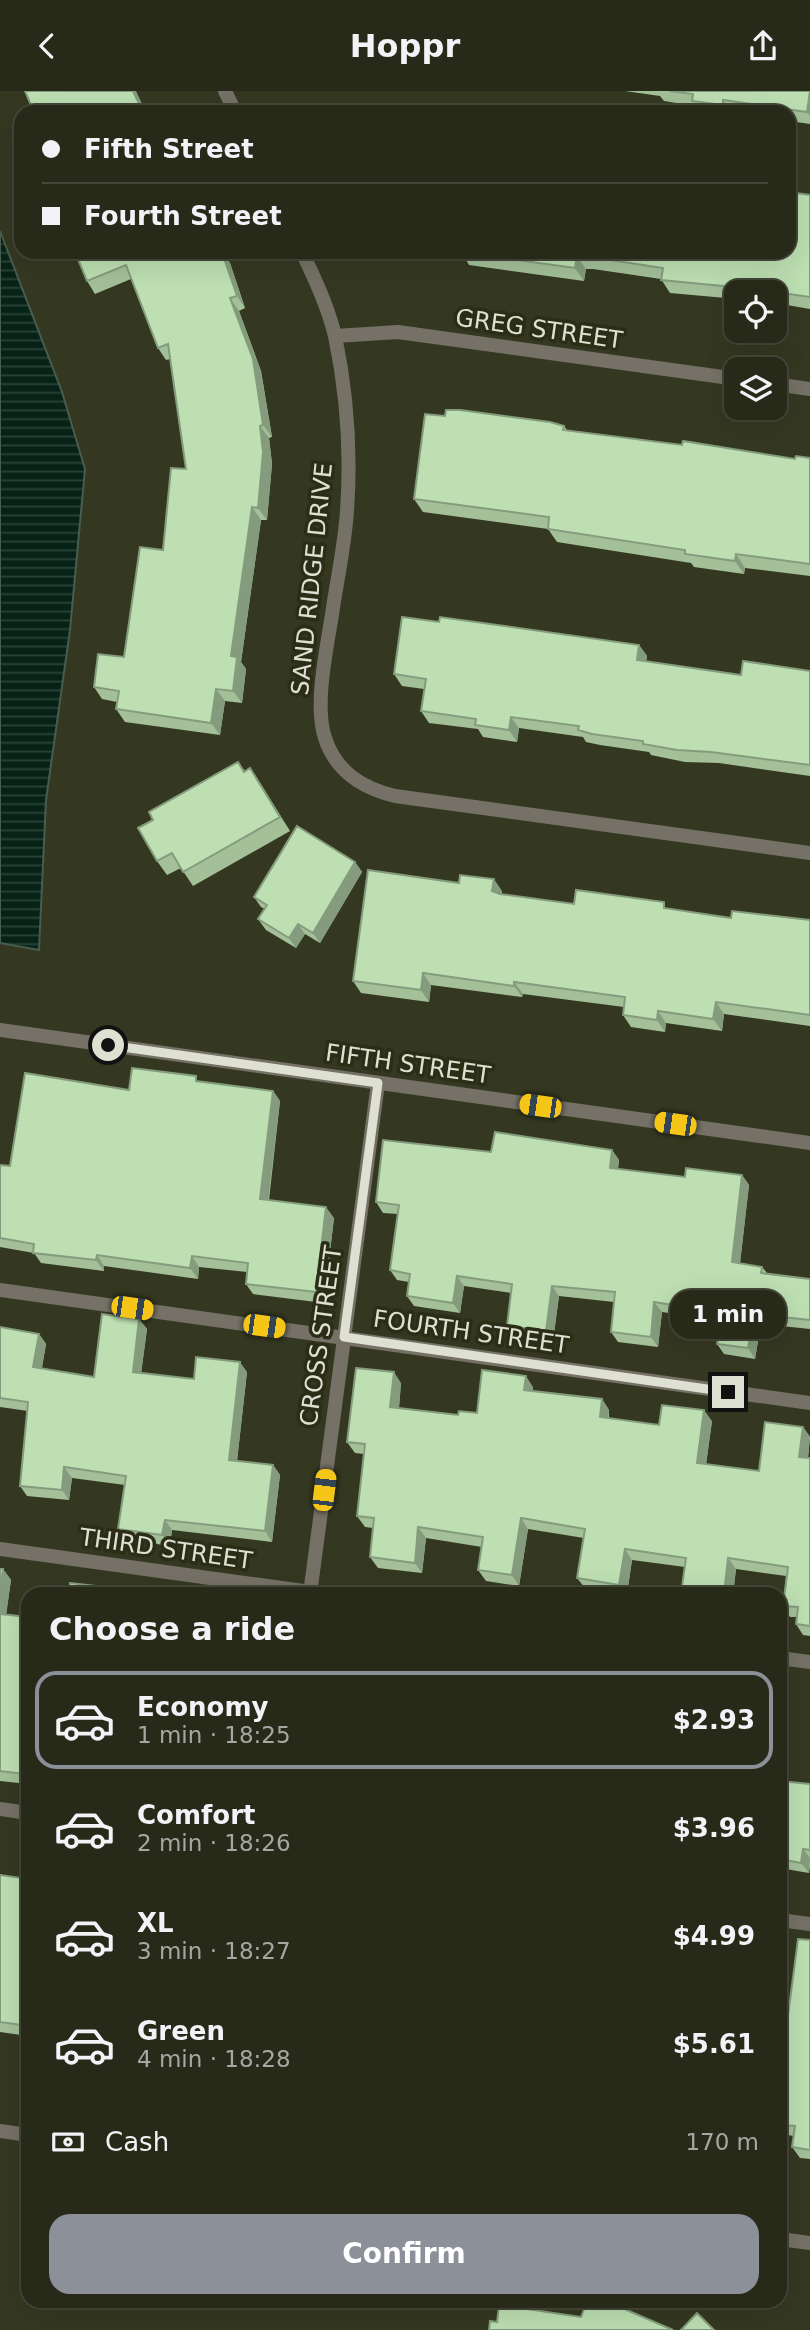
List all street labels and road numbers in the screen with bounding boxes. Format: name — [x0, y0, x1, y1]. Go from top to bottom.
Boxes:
street label: GREG STREET — [454, 303, 625, 355]
street label: SAND RIDGE DRIVE — [286, 461, 338, 697]
street label: FIFTH STREET — [324, 1039, 493, 1089]
street label: CROSS STREET — [294, 1244, 348, 1428]
street label: FOURTH STREET — [371, 1304, 571, 1360]
street label: THIRD STREET — [77, 1523, 254, 1575]

